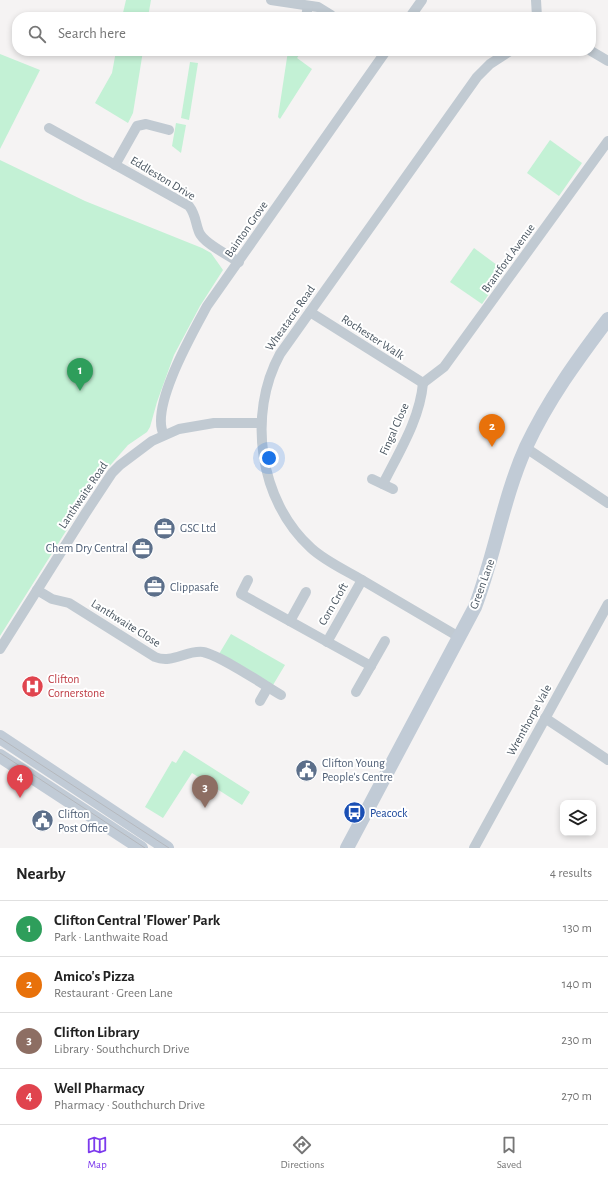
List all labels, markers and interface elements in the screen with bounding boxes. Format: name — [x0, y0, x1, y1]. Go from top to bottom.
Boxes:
search box — [12, 12, 596, 56]
icon: search — [26, 23, 48, 45]
text: Search here — [58, 26, 126, 41]
street label: Eddleston Drive — [128, 154, 198, 202]
street label: Bainton Grove — [222, 199, 270, 259]
street label: Brantford Avenue — [479, 221, 537, 295]
street label: Wheatacre Road — [263, 283, 317, 353]
street label: Rochester Walk — [340, 312, 407, 362]
pin: 1 — [67, 358, 93, 391]
street label: Fingal Close — [377, 401, 411, 457]
pin: 2 — [479, 414, 505, 447]
your location — [259, 448, 279, 468]
street label: Lanthwaite Road — [56, 459, 110, 531]
office icon: GSC Ltd — [151, 515, 177, 541]
place label: GSC Ltd — [180, 522, 216, 534]
office icon: Chem Dry Central — [130, 535, 156, 561]
place label: Chem Dry Central — [46, 542, 128, 555]
street label: Green Lane — [467, 557, 497, 611]
office icon: Clippasafe — [142, 574, 168, 600]
place label: Clippasafe — [170, 581, 219, 593]
street label: Corn Croft — [316, 581, 350, 627]
street label: Lanthwaite Close — [89, 597, 163, 649]
hospital icon: Clifton Cornerstone — [20, 673, 46, 699]
place label: Clifton Cornerstone — [48, 673, 105, 699]
street label: Wrenthorpe Vale — [505, 682, 553, 758]
public building icon: Clifton Young People's Centre — [294, 757, 320, 783]
place label: Clifton Young People's Centre — [322, 757, 393, 783]
pin: 4 — [7, 765, 33, 798]
pin: 3 — [192, 775, 218, 808]
bus stop icon: Peacock — [342, 800, 368, 826]
map controls — [560, 800, 596, 836]
button: layers — [560, 800, 596, 836]
place label: Peacock — [370, 807, 408, 819]
public building icon: Clifton Post Office — [29, 808, 55, 834]
place label: Clifton Post Office — [58, 808, 108, 834]
text: Nearby — [16, 865, 66, 882]
text: 4 results — [550, 867, 592, 880]
text: Clifton Central 'Flower' Park — [54, 913, 220, 928]
text: 1 — [27, 922, 31, 935]
text: 130 m — [563, 922, 592, 935]
text: Park · Lanthwaite Road — [54, 931, 168, 944]
text: Amico's Pizza — [54, 969, 135, 984]
text: 2 — [26, 978, 32, 991]
text: 140 m — [562, 978, 592, 991]
text: Restaurant · Green Lane — [54, 987, 173, 1000]
text: Clifton Library — [54, 1025, 139, 1040]
text: 3 — [26, 1034, 32, 1047]
text: 230 m — [561, 1034, 592, 1047]
text: Library · Southchurch Drive — [54, 1043, 189, 1056]
text: Well Pharmacy — [54, 1081, 144, 1096]
text: 4 — [26, 1090, 32, 1103]
text: 270 m — [561, 1090, 592, 1103]
text: Pharmacy · Southchurch Drive — [54, 1099, 205, 1112]
tab: Map — [86, 1134, 108, 1171]
tab: Directions — [280, 1134, 324, 1171]
tab: Saved — [497, 1134, 522, 1171]

